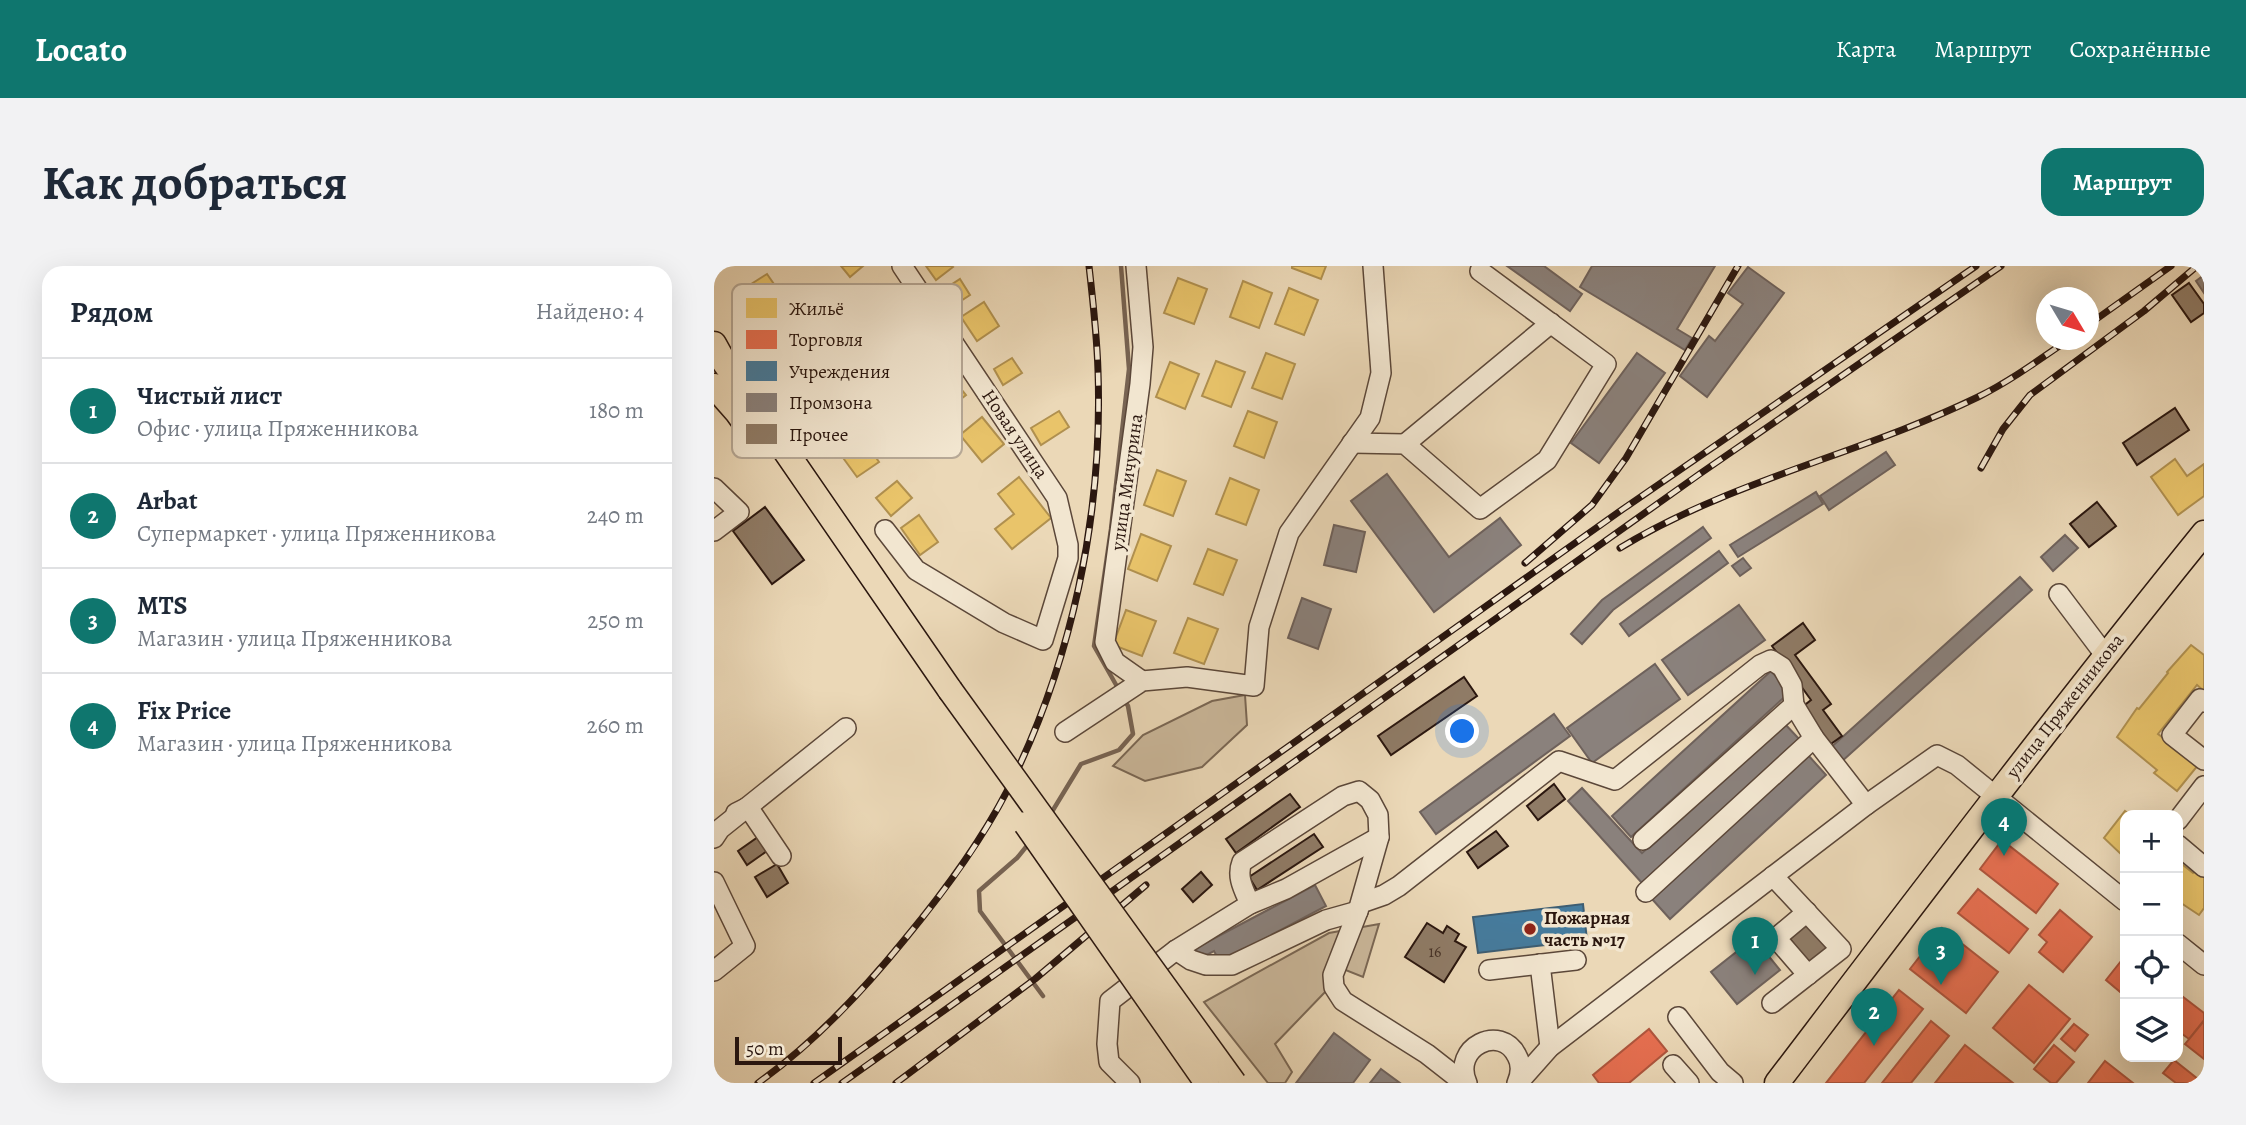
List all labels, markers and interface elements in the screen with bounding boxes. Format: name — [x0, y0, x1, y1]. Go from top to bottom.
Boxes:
text: Locato — [35, 27, 127, 72]
text: Карта — [1836, 33, 1896, 65]
text: Маршрут — [1934, 33, 2032, 65]
text: Сохранённые — [2070, 33, 2211, 65]
button: Маршрут — [2041, 148, 2204, 216]
text: Как добраться — [42, 149, 348, 216]
legend — [732, 284, 962, 458]
north arrow — [2036, 287, 2099, 350]
text: Рядом — [70, 292, 153, 332]
text: Найдено: 4 — [536, 296, 644, 327]
text: Жильё — [789, 296, 844, 322]
text: Торговля — [789, 327, 863, 353]
text: Учреждения — [789, 359, 890, 385]
text: Чистый лист — [137, 378, 282, 413]
street label: Новая улица — [975, 384, 1055, 484]
text: Промзона — [789, 390, 873, 416]
text: 1 — [89, 395, 97, 426]
text: 180 m — [589, 395, 644, 426]
street label: улица Мичурина — [1104, 412, 1150, 553]
text: Офис · улица Пряженникова — [137, 413, 419, 444]
text: Прочее — [789, 422, 849, 448]
text: Arbat — [137, 483, 198, 518]
text: 2 — [87, 500, 99, 531]
text: 240 m — [587, 500, 644, 531]
text: Супермаркет · улица Пряженникова — [137, 518, 496, 549]
text: MTS — [137, 588, 187, 623]
text: 3 — [88, 605, 98, 636]
text: 250 m — [587, 605, 644, 636]
text: Магазин · улица Пряженникова — [137, 623, 452, 654]
street label: улица Пряженникова — [2000, 628, 2130, 785]
text: Fix Price — [137, 693, 231, 728]
text: 4 — [88, 710, 98, 741]
text: 260 m — [586, 710, 644, 741]
your location — [1445, 714, 1479, 748]
text: Магазин · улица Пряженникова — [137, 728, 452, 759]
pin: 4 — [1981, 798, 2027, 856]
map controls — [2120, 810, 2183, 1062]
button: + — [2120, 810, 2183, 873]
button: − — [2120, 873, 2183, 936]
place label: Пожарная часть №17 — [1544, 905, 1630, 953]
pin: 1 — [1732, 917, 1778, 975]
marker: Пожарная часть №17 — [1522, 921, 1538, 937]
pin: 3 — [1918, 927, 1964, 985]
button: locate — [2120, 936, 2183, 999]
house number: 16 — [1429, 941, 1441, 963]
pin: 2 — [1851, 988, 1897, 1046]
button: layers — [2120, 999, 2183, 1062]
scale bar — [735, 1034, 842, 1066]
text: 50 m — [746, 1036, 784, 1062]

